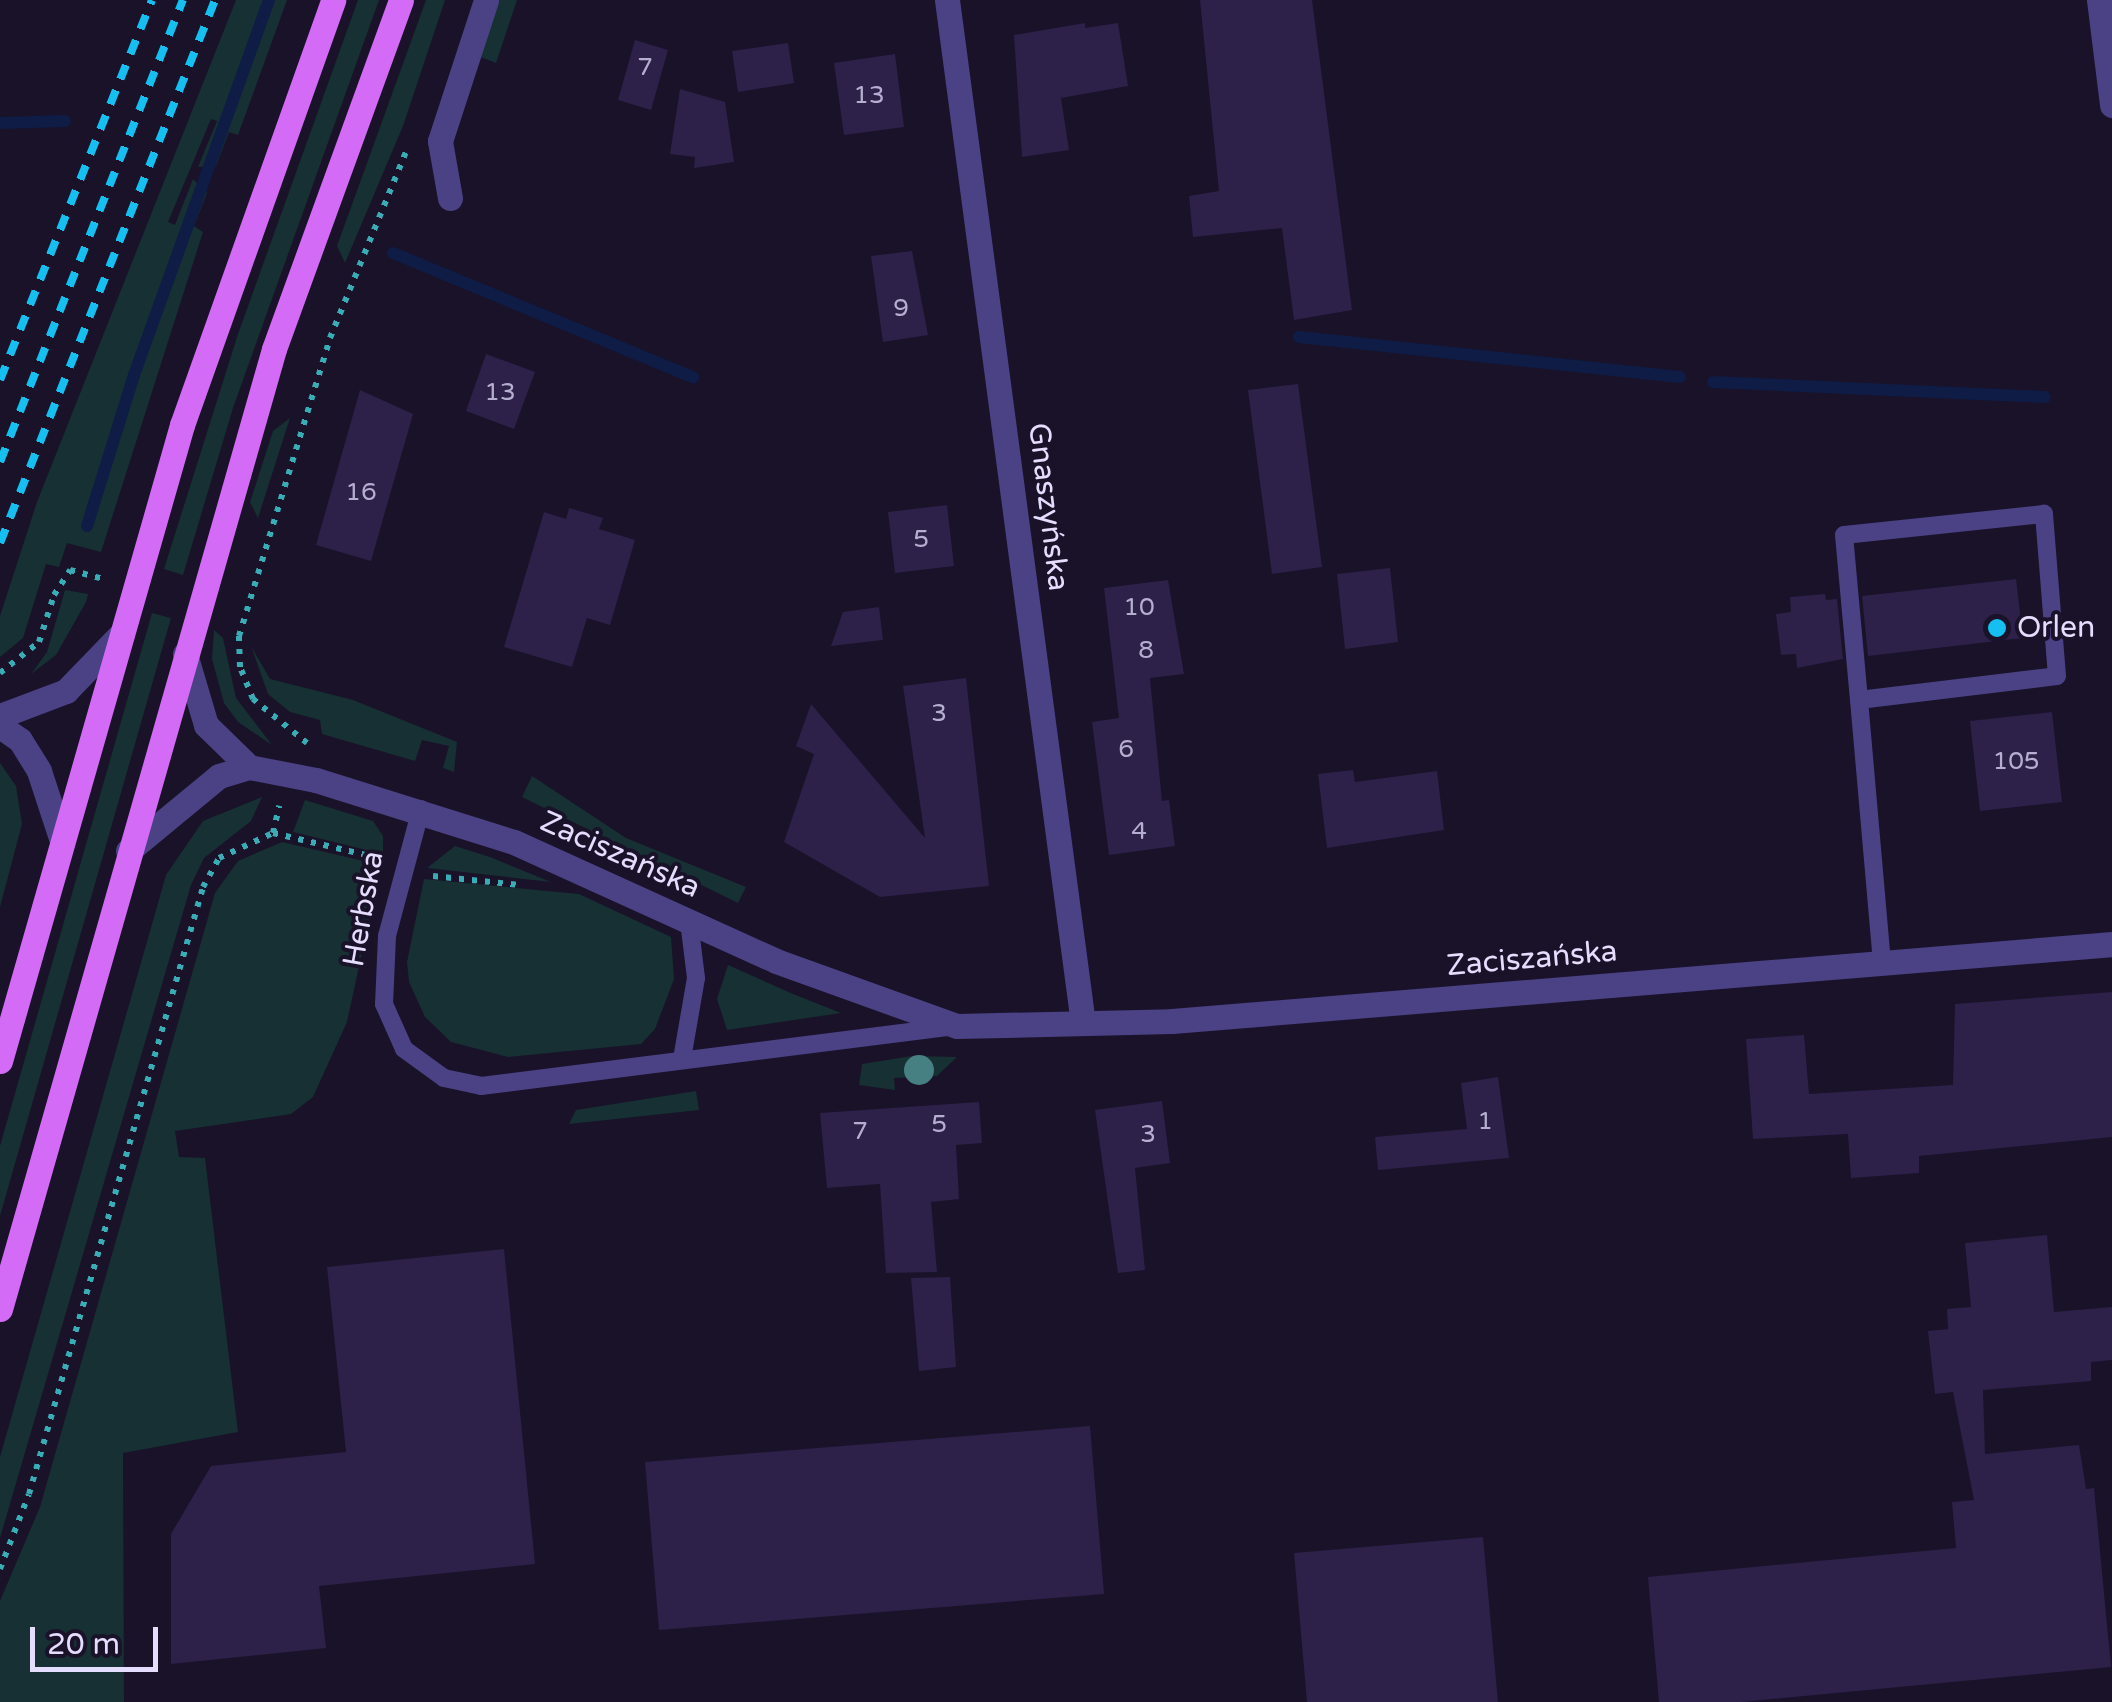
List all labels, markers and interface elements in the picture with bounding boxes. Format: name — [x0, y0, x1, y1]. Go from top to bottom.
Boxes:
house number: 7 — [637, 52, 653, 82]
house number: 13 — [853, 80, 885, 110]
house number: 9 — [893, 293, 909, 323]
house number: 13 — [484, 377, 516, 407]
street label: Gnaszyńska — [1020, 421, 1076, 593]
house number: 16 — [345, 477, 377, 507]
house number: 5 — [913, 524, 929, 554]
house number: 10 — [1123, 592, 1155, 622]
place label: Orlen — [2017, 610, 2095, 646]
marker: Orlen — [1986, 617, 2008, 639]
house number: 8 — [1138, 635, 1154, 665]
house number: 3 — [931, 698, 947, 728]
house number: 6 — [1118, 734, 1134, 764]
house number: 105 — [1992, 746, 2040, 776]
street label: Zaciszańska — [534, 804, 706, 906]
house number: 4 — [1131, 816, 1147, 846]
street label: Herbska — [336, 848, 392, 970]
street label: Zaciszańska — [1445, 934, 1619, 984]
house number: 1 — [1477, 1106, 1493, 1136]
house number: 5 — [931, 1109, 947, 1139]
house number: 7 — [852, 1116, 868, 1146]
house number: 3 — [1140, 1119, 1156, 1149]
scale bar — [35, 1607, 162, 1669]
text: 20 m — [47, 1626, 120, 1663]

